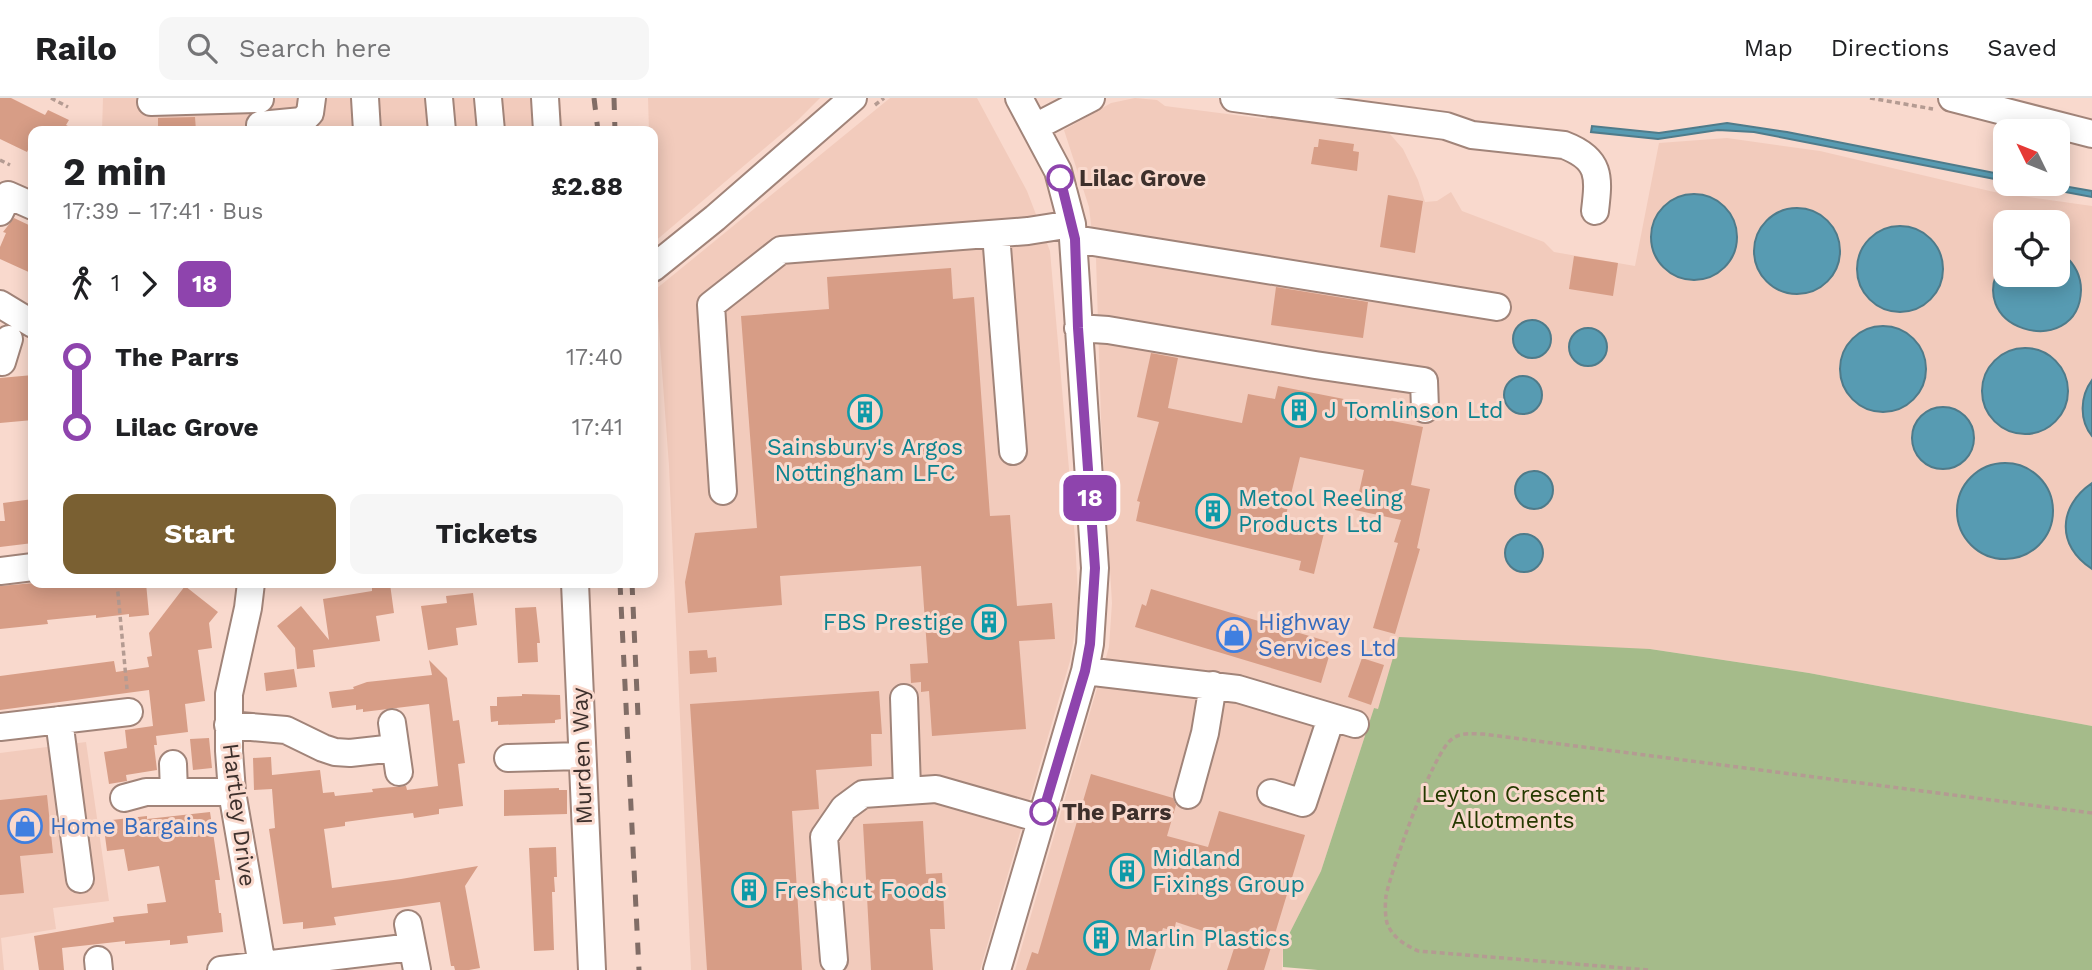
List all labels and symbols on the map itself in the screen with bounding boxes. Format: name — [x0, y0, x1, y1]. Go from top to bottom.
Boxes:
north arrow — [1993, 119, 2070, 196]
marker: Lilac Grove — [1047, 165, 1073, 191]
place label: Lilac Grove — [1079, 165, 1206, 192]
building icon: J Tomlinson Ltd — [1280, 391, 1318, 429]
building icon: Sainsbury's Argos Nottingham LFC — [846, 393, 884, 431]
place label: J Tomlinson Ltd — [1324, 397, 1504, 424]
place label: Sainsbury's Argos Nottingham LFC — [767, 434, 963, 487]
line badge: 18 — [1058, 475, 1122, 521]
place label: Metool Reeling Products Ltd — [1238, 485, 1404, 538]
building icon: Metool Reeling Products Ltd — [1194, 492, 1232, 530]
building icon: FBS Prestige — [970, 603, 1008, 641]
place label: FBS Prestige — [823, 609, 964, 636]
place label: Highway Services Ltd — [1258, 609, 1396, 662]
shop icon: Highway Services Ltd — [1215, 616, 1253, 654]
street label: Murden Way — [566, 687, 598, 825]
street label: Hartley Drive — [217, 742, 261, 888]
park label: Leyton Crescent Allotments — [1421, 781, 1605, 834]
marker: The Parrs — [1030, 799, 1056, 825]
place label: The Parrs — [1062, 799, 1172, 826]
shop icon: Home Bargains — [6, 807, 44, 845]
place label: Home Bargains — [50, 813, 218, 840]
place label: Midland Fixings Group — [1152, 845, 1305, 898]
building icon: Midland Fixings Group — [1108, 852, 1146, 890]
building icon: Freshcut Foods — [730, 871, 768, 909]
place label: Freshcut Foods — [774, 877, 947, 904]
building icon: Marlin Plastics — [1082, 919, 1120, 957]
place label: Marlin Plastics — [1126, 925, 1290, 952]

